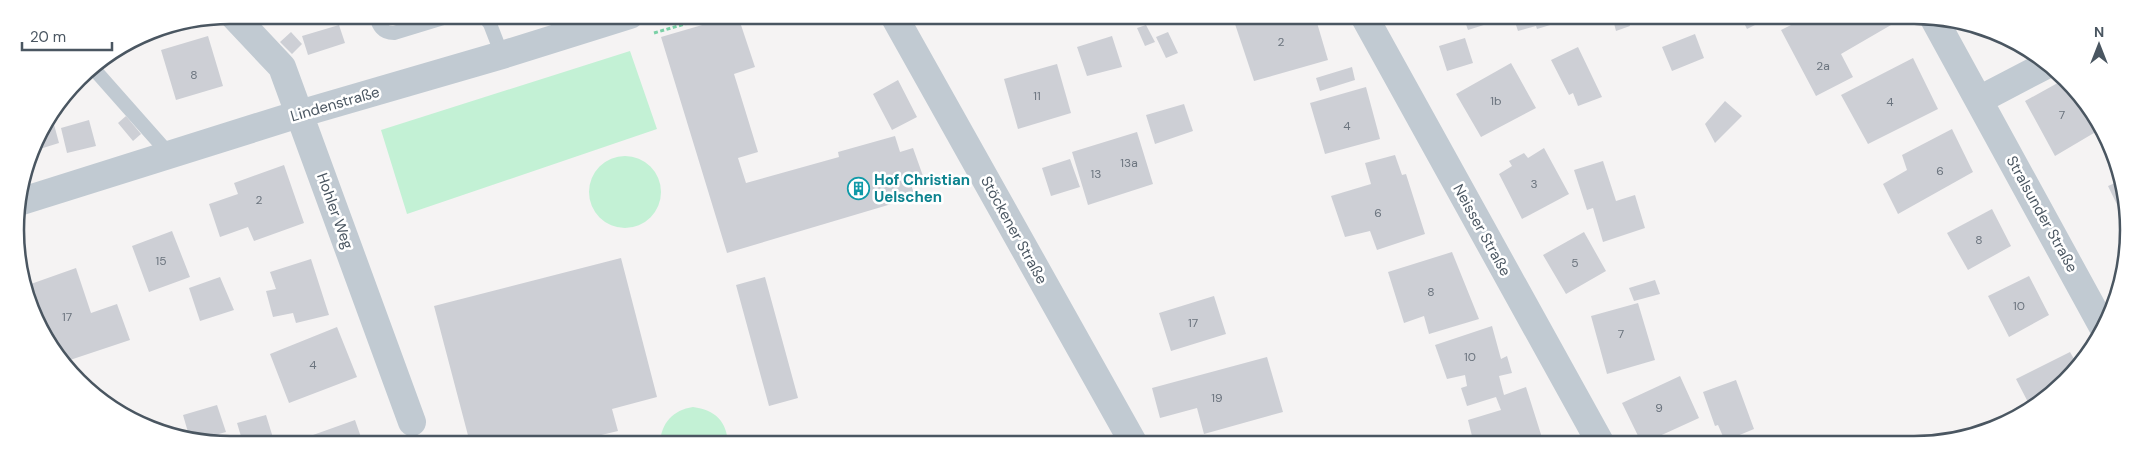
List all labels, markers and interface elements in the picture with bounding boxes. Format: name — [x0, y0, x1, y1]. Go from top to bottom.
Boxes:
scale bar — [22, 20, 112, 52]
north arrow — [2074, 20, 2124, 70]
text: N — [2094, 23, 2104, 41]
text: 20 m — [30, 27, 66, 47]
house number: 2 — [1278, 34, 1285, 50]
house number: 2a — [1816, 58, 1830, 74]
house number: 8 — [190, 67, 198, 83]
street label: Lindenstraße — [288, 82, 382, 126]
house number: 11 — [1033, 88, 1041, 104]
house number: 1b — [1490, 93, 1502, 109]
house number: 4 — [1886, 94, 1894, 110]
house number: 7 — [2059, 107, 2065, 123]
house number: 4 — [1343, 118, 1351, 134]
street label: Stralsunder Straße — [2002, 152, 2082, 276]
house number: 13a — [1120, 155, 1138, 171]
house number: 6 — [1936, 163, 1944, 179]
house number: 13 — [1091, 166, 1101, 182]
street label: Hohler Weg — [312, 170, 358, 252]
place label: Hof Christian Uelschen — [874, 170, 970, 207]
street label: Stöckener Straße — [976, 172, 1052, 288]
house number: 3 — [1530, 176, 1538, 192]
building icon: Hof Christian Uelschen — [846, 177, 870, 201]
street label: Neisser Straße — [1448, 180, 1516, 280]
house number: 2 — [256, 192, 263, 208]
house number: 6 — [1374, 205, 1382, 221]
house number: 8 — [1975, 232, 1983, 248]
house number: 15 — [155, 253, 167, 269]
house number: 5 — [1571, 255, 1579, 271]
house number: 8 — [1427, 284, 1435, 300]
house number: 10 — [2013, 298, 2025, 314]
house number: 17 — [62, 309, 72, 325]
house number: 17 — [1188, 315, 1198, 331]
house number: 7 — [1618, 326, 1624, 342]
house number: 10 — [1464, 349, 1476, 365]
house number: 4 — [309, 357, 317, 373]
house number: 19 — [1211, 390, 1223, 406]
house number: 9 — [1655, 400, 1663, 416]

